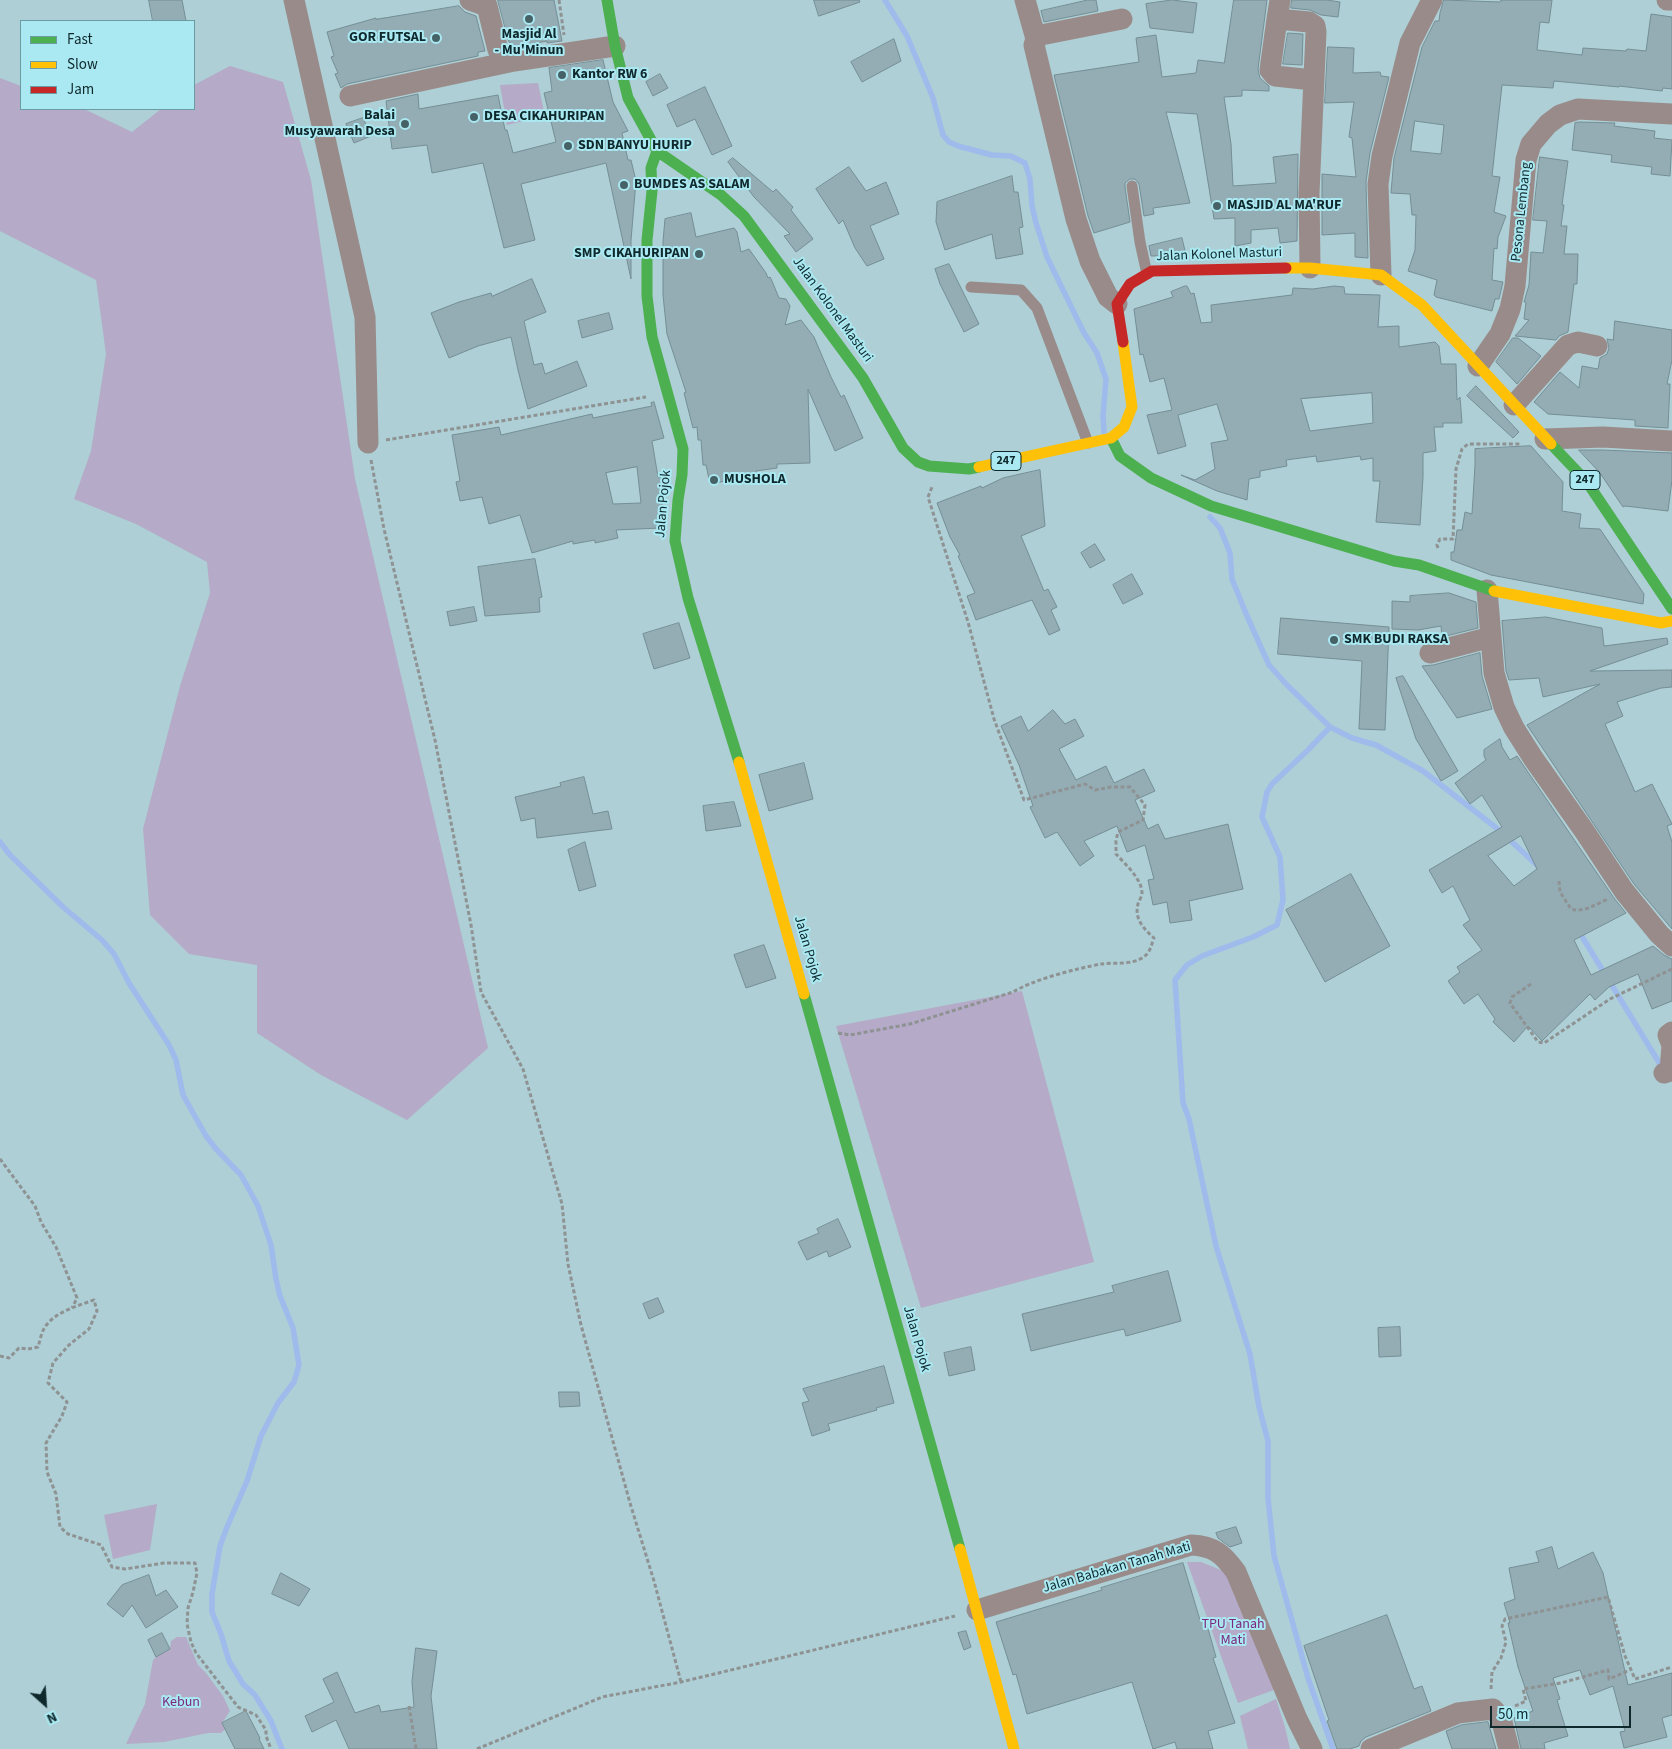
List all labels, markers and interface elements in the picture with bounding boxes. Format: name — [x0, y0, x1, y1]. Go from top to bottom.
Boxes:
marker: Masjid Al - Mu'Minun — [523, 13, 535, 25]
legend — [20, 20, 195, 110]
place label: Masjid Al - Mu'Minun — [495, 27, 563, 59]
text: Fast — [67, 29, 93, 50]
place label: GOR FUTSAL — [349, 30, 426, 46]
marker: GOR FUTSAL — [430, 32, 442, 44]
text: Slow — [67, 54, 98, 75]
place label: Kantor RW 6 — [572, 67, 647, 83]
marker: Kantor RW 6 — [556, 69, 568, 81]
text: Jam — [67, 79, 94, 100]
place label: Balai Musyawarah Desa — [285, 108, 395, 140]
place label: DESA CIKAHURIPAN — [484, 109, 605, 125]
marker: DESA CIKAHURIPAN — [468, 111, 480, 123]
marker: Balai Musyawarah Desa — [399, 118, 411, 130]
place label: SDN BANYU HURIP — [578, 138, 692, 154]
marker: SDN BANYU HURIP — [562, 140, 574, 152]
street label: Pesona Lembang — [1508, 161, 1536, 263]
place label: BUMDES AS SALAM — [634, 177, 750, 193]
marker: BUMDES AS SALAM — [618, 179, 630, 191]
place label: MASJID AL MA'RUF — [1227, 198, 1341, 214]
marker: MASJID AL MA'RUF — [1211, 200, 1223, 212]
street label: Jalan Kolonel Masturi — [1156, 244, 1282, 266]
place label: SMP CIKAHURIPAN — [574, 246, 689, 262]
marker: SMP CIKAHURIPAN — [693, 248, 705, 260]
street label: Jalan Kolonel Masturi — [788, 254, 876, 366]
road number: 247 — [991, 452, 1021, 471]
street label: Jalan Pojok — [653, 469, 675, 539]
road number: 247 — [1570, 470, 1600, 490]
place label: MUSHOLA — [724, 472, 786, 488]
marker: MUSHOLA — [708, 474, 720, 486]
place label: SMK BUDI RAKSA — [1344, 632, 1448, 648]
marker: SMK BUDI RAKSA — [1328, 634, 1340, 646]
street label: Jalan Pojok — [790, 914, 824, 984]
street label: Jalan Pojok — [899, 1304, 933, 1374]
street label: Jalan Babakan Tanah Mati — [1041, 1539, 1193, 1597]
park label: TPU Tanah Mati — [1201, 1617, 1265, 1650]
north arrow — [20, 1679, 70, 1729]
park label: Kebun — [162, 1695, 200, 1711]
scale bar — [1492, 1696, 1633, 1728]
text: 50 m — [1498, 1704, 1528, 1725]
text: N — [43, 1706, 60, 1729]

